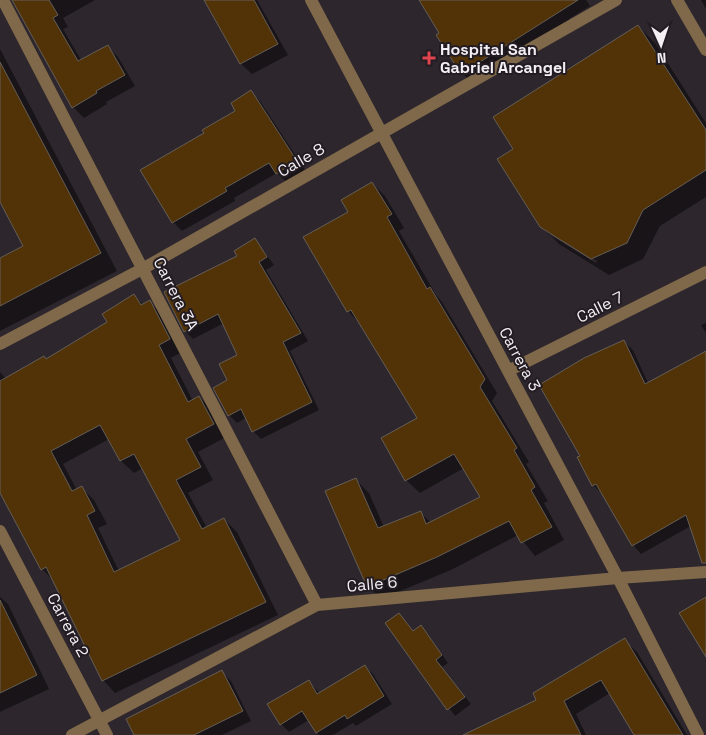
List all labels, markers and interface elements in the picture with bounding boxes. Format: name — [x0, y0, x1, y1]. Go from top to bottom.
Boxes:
north arrow — [636, 20, 686, 70]
place label: Hospital San Gabriel Arcangel — [440, 39, 566, 78]
text: N — [657, 49, 667, 67]
marker: Hospital San Gabriel Arcangel — [422, 51, 436, 65]
street label: Calle 8 — [274, 138, 328, 182]
street label: Carrera 3A — [149, 254, 203, 334]
street label: Calle 7 — [573, 286, 627, 328]
street label: Carrera 3 — [494, 323, 546, 395]
street label: Calle 6 — [346, 571, 398, 597]
street label: Carrera 2 — [42, 589, 94, 661]

